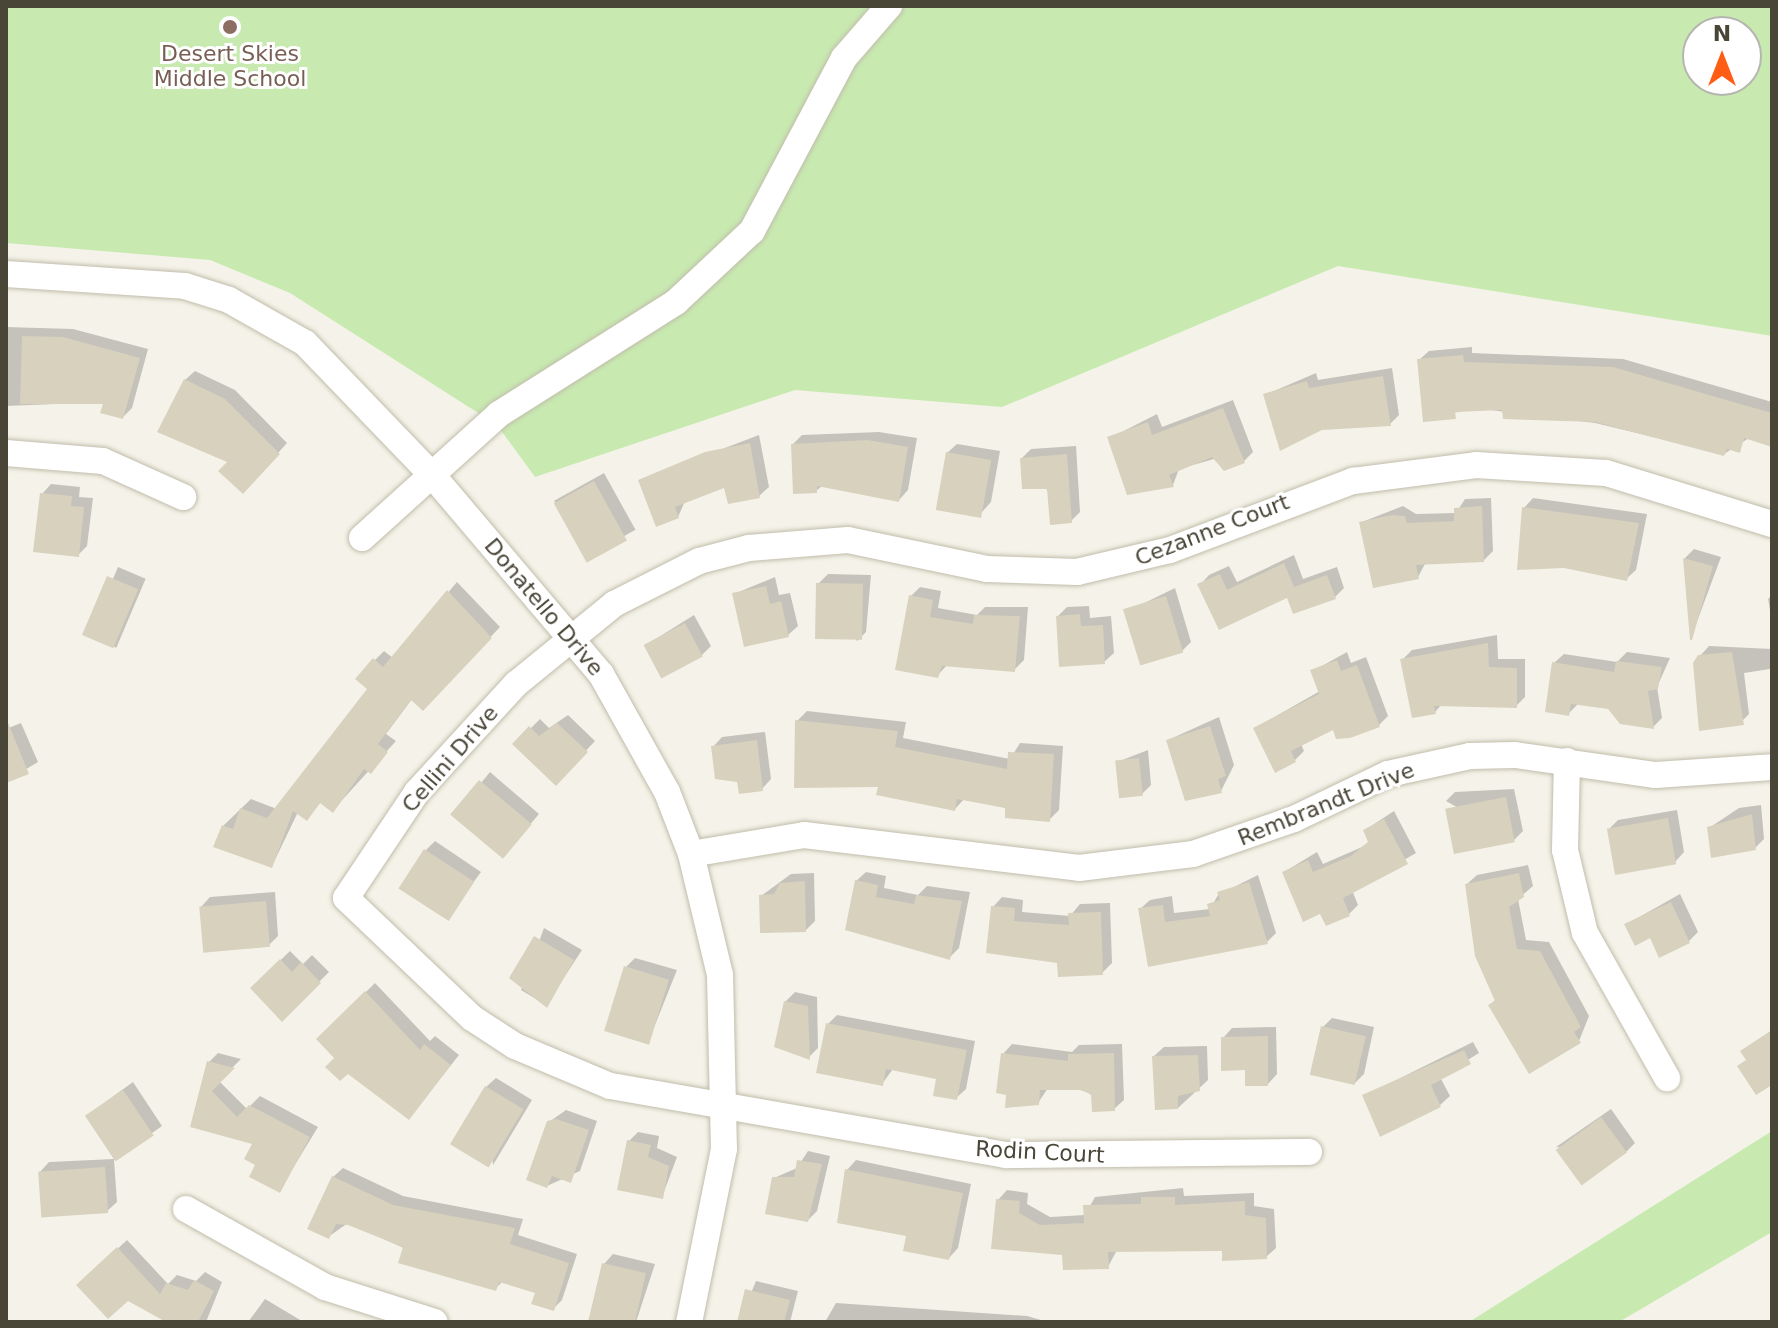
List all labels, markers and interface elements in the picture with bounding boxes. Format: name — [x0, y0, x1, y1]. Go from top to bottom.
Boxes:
north arrow — [1682, 16, 1762, 96]
marker: Desert Skies Middle School — [221, 18, 239, 36]
text: N — [1713, 21, 1731, 46]
place label: Desert Skies Middle School — [154, 40, 306, 92]
street label: Cezanne Court — [1131, 489, 1293, 571]
street label: Donatello Drive — [479, 533, 609, 681]
street label: Cellini Drive — [396, 700, 504, 818]
street label: Rembrandt Drive — [1234, 757, 1418, 851]
street label: Rodin Court — [975, 1135, 1105, 1169]

